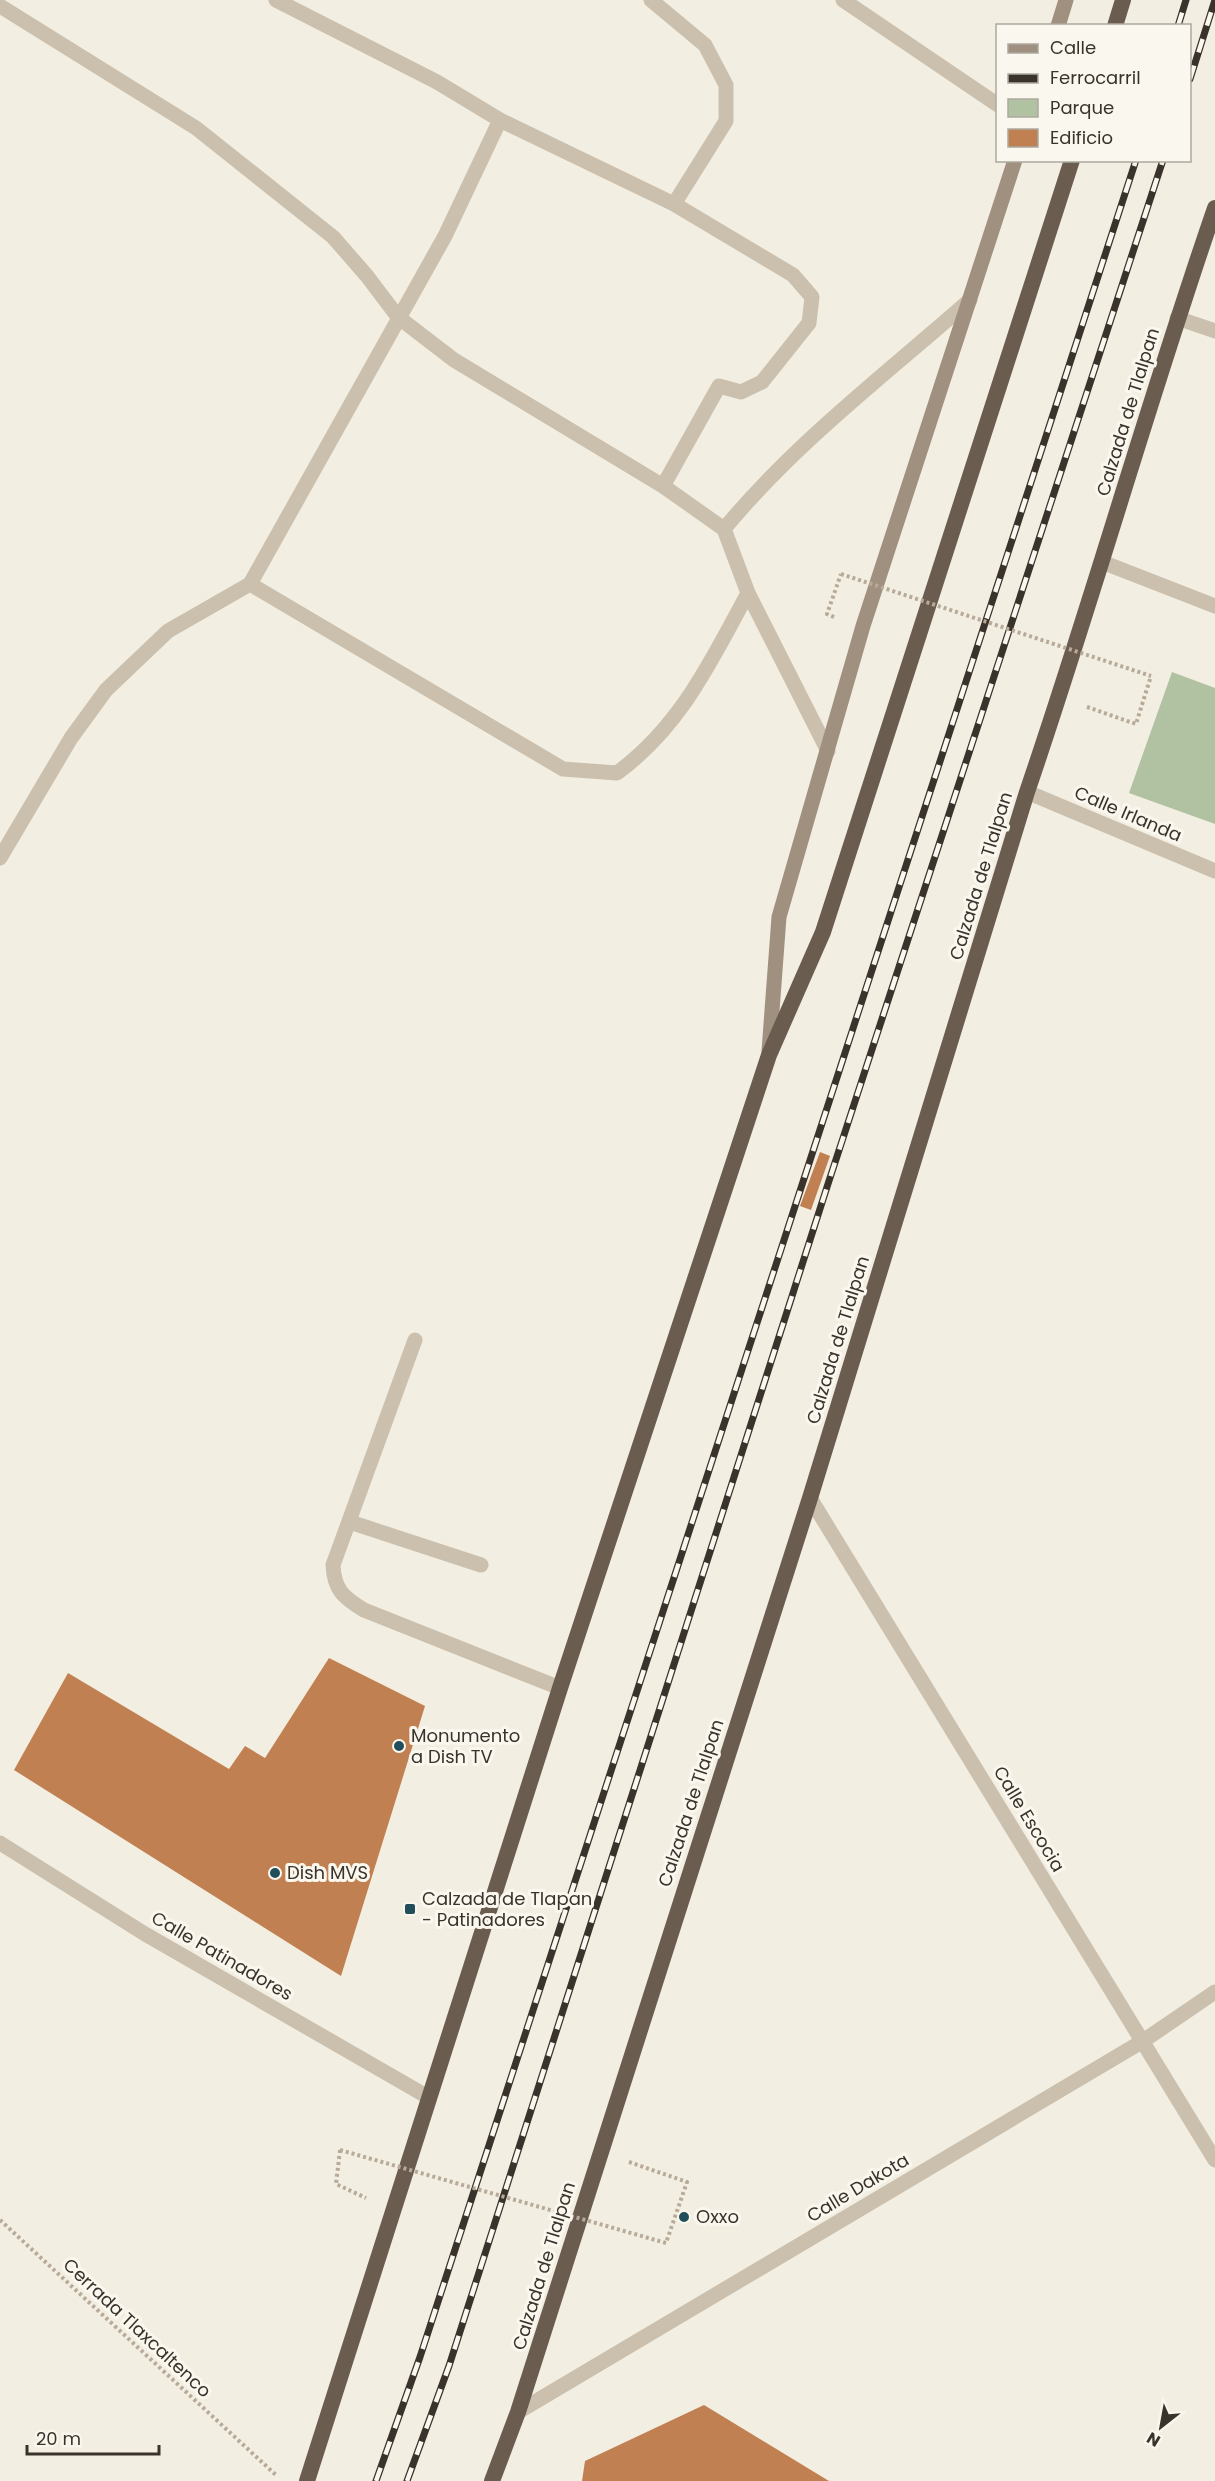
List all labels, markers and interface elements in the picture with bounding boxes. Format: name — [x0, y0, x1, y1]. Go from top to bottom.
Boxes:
legend — [996, 24, 1191, 162]
text: Calle — [1050, 35, 1096, 60]
text: Ferrocarril — [1050, 65, 1141, 90]
text: Parque — [1050, 95, 1114, 120]
text: Edificio — [1050, 125, 1113, 150]
street label: Calzada de Tlalpan — [1090, 325, 1165, 499]
street label: Calle Irlanda — [1071, 780, 1186, 847]
street label: Calzada de Tlalpan — [943, 789, 1018, 963]
street label: Calzada de Tlalpan — [800, 1253, 875, 1427]
street label: Calzada de Tlalpan — [652, 1716, 729, 1890]
place label: Monumento a Dish TV — [411, 1723, 520, 1769]
marker: Monumento a Dish TV — [392, 1739, 406, 1753]
street label: Calle Escocia — [988, 1761, 1071, 1876]
place label: Dish MVS — [287, 1860, 368, 1885]
marker: Dish MVS — [268, 1866, 282, 1880]
place label: Calzada de Tlapan - Patinadores — [422, 1886, 592, 1932]
marker: Calzada de Tlapan - Patinadores — [403, 1902, 417, 1916]
street label: Calle Patinadores — [147, 1905, 297, 2006]
street label: Calle Dakota — [802, 2147, 914, 2228]
street label: Calzada de Tlalpan — [506, 2179, 581, 2353]
place label: Oxxo — [696, 2204, 739, 2229]
marker: Oxxo — [677, 2210, 691, 2224]
street label: Cerrada Tlaxcaltenco — [58, 2252, 217, 2403]
north arrow — [1131, 2397, 1191, 2457]
scale bar — [27, 2418, 159, 2456]
text: 20 m — [36, 2426, 81, 2451]
text: N — [1142, 2426, 1165, 2452]

